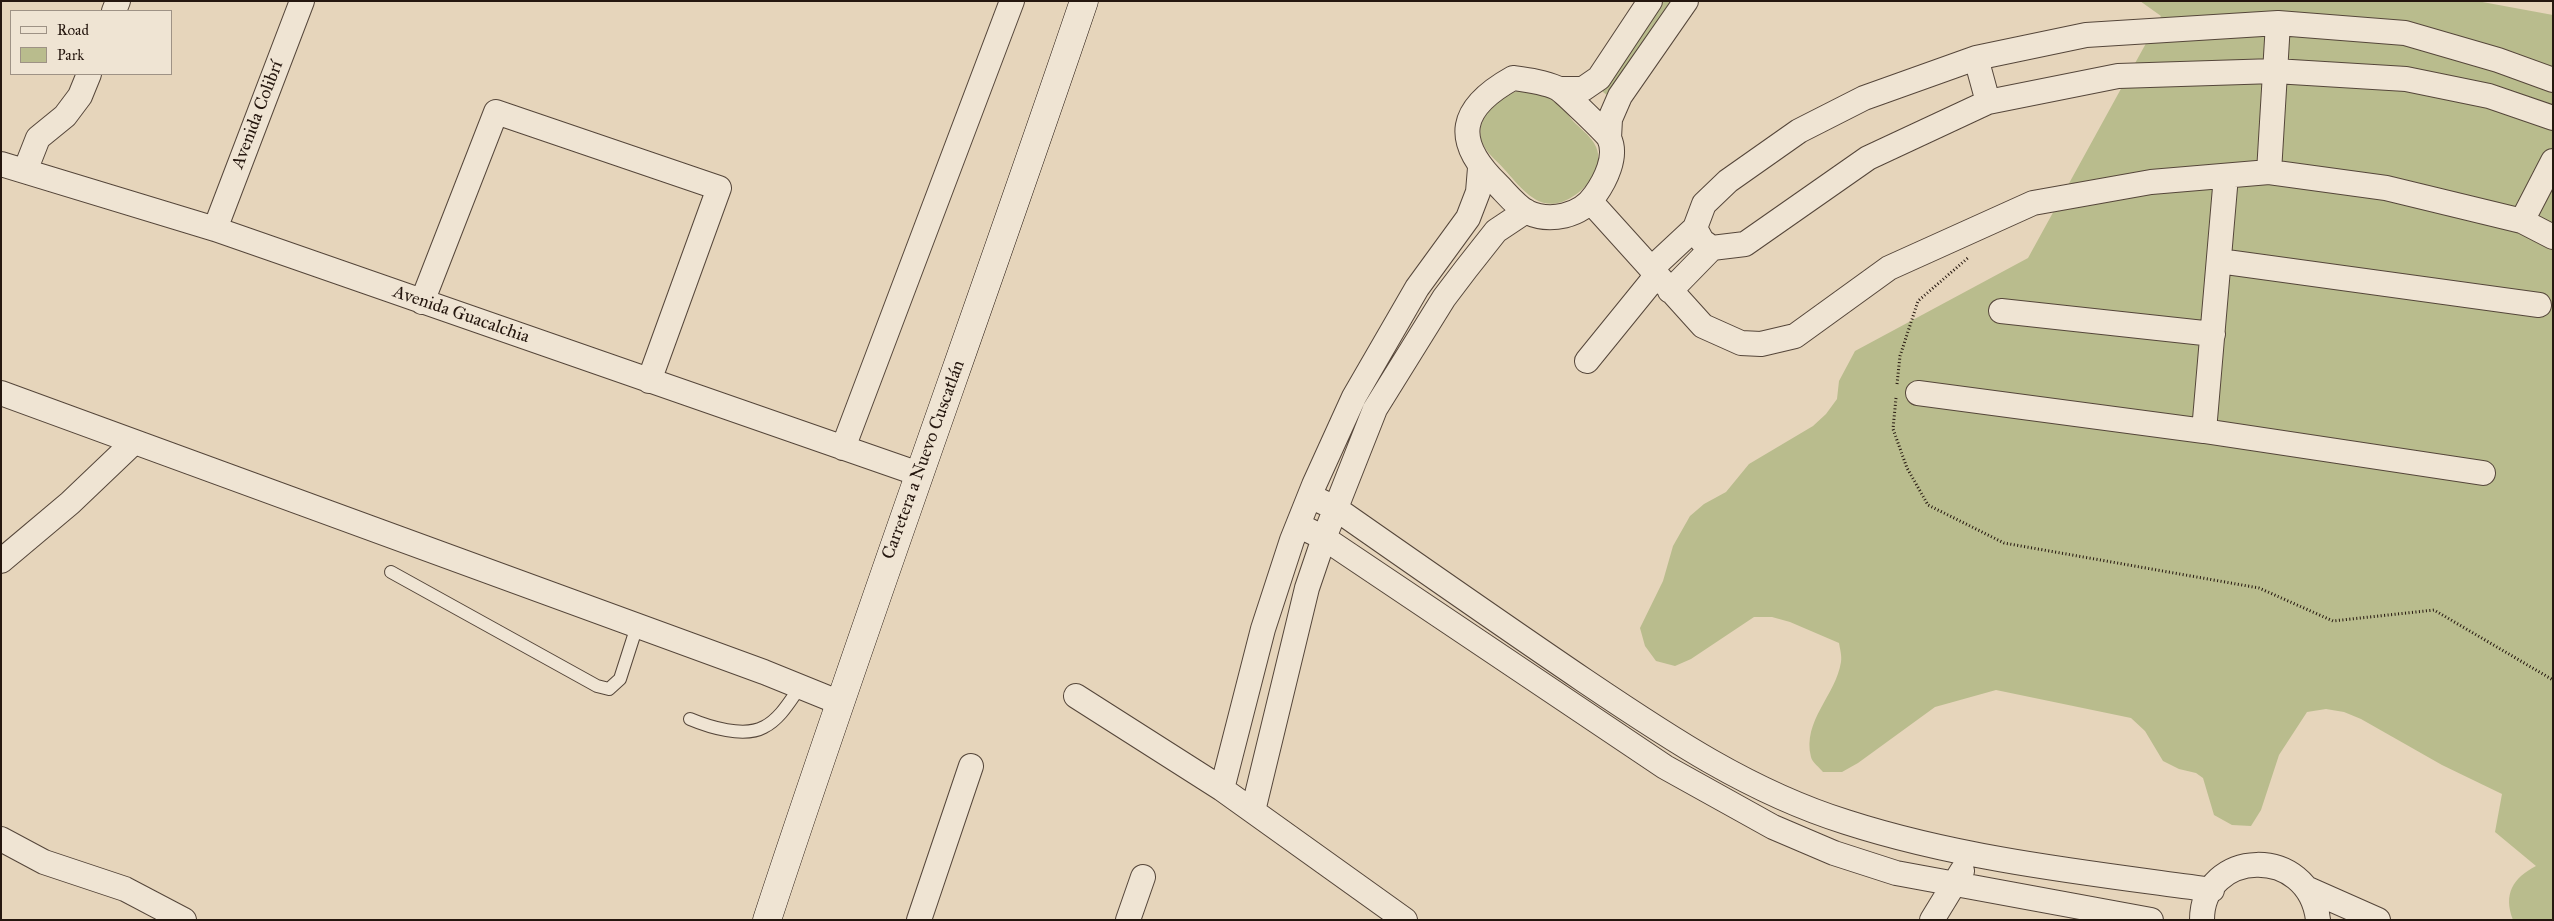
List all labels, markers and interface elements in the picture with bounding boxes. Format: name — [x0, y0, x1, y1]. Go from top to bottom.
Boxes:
legend — [10, 10, 172, 75]
text: Road — [57, 21, 89, 39]
text: Park — [57, 46, 84, 64]
street label: Avenida Colibrí — [227, 58, 289, 172]
street label: Avenida Guacalchia — [390, 282, 532, 348]
street label: Carretera a Nuevo Cuscatlán — [878, 358, 970, 562]

